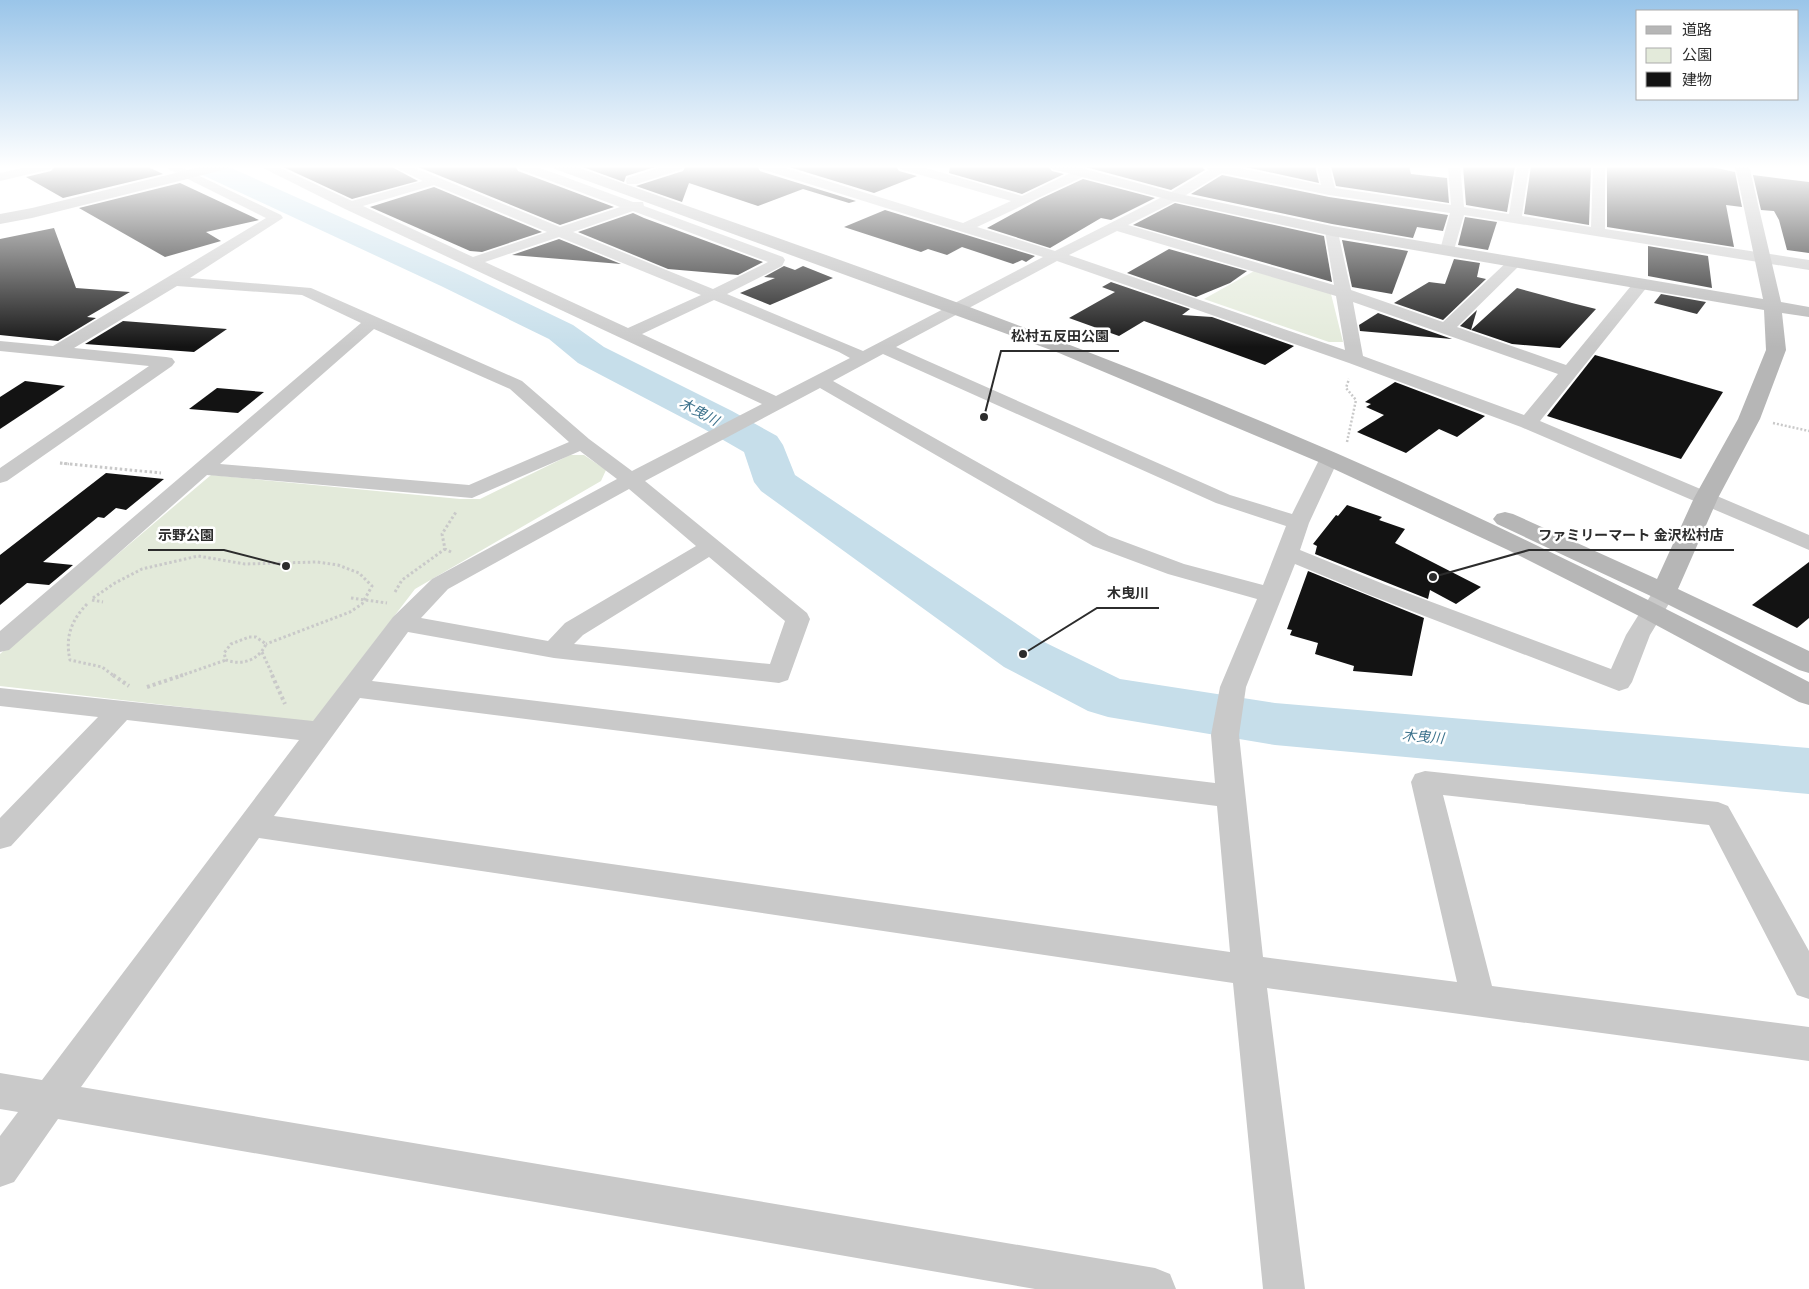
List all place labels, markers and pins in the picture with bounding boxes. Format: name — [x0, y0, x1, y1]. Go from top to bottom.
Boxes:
callout: 松村五反田公園 — [1001, 322, 1119, 351]
callout: 示野公園 — [148, 521, 224, 550]
callout: ファミリーマート 金沢松村店 — [1529, 521, 1734, 550]
callout: 木曳川 — [1097, 579, 1159, 608]

